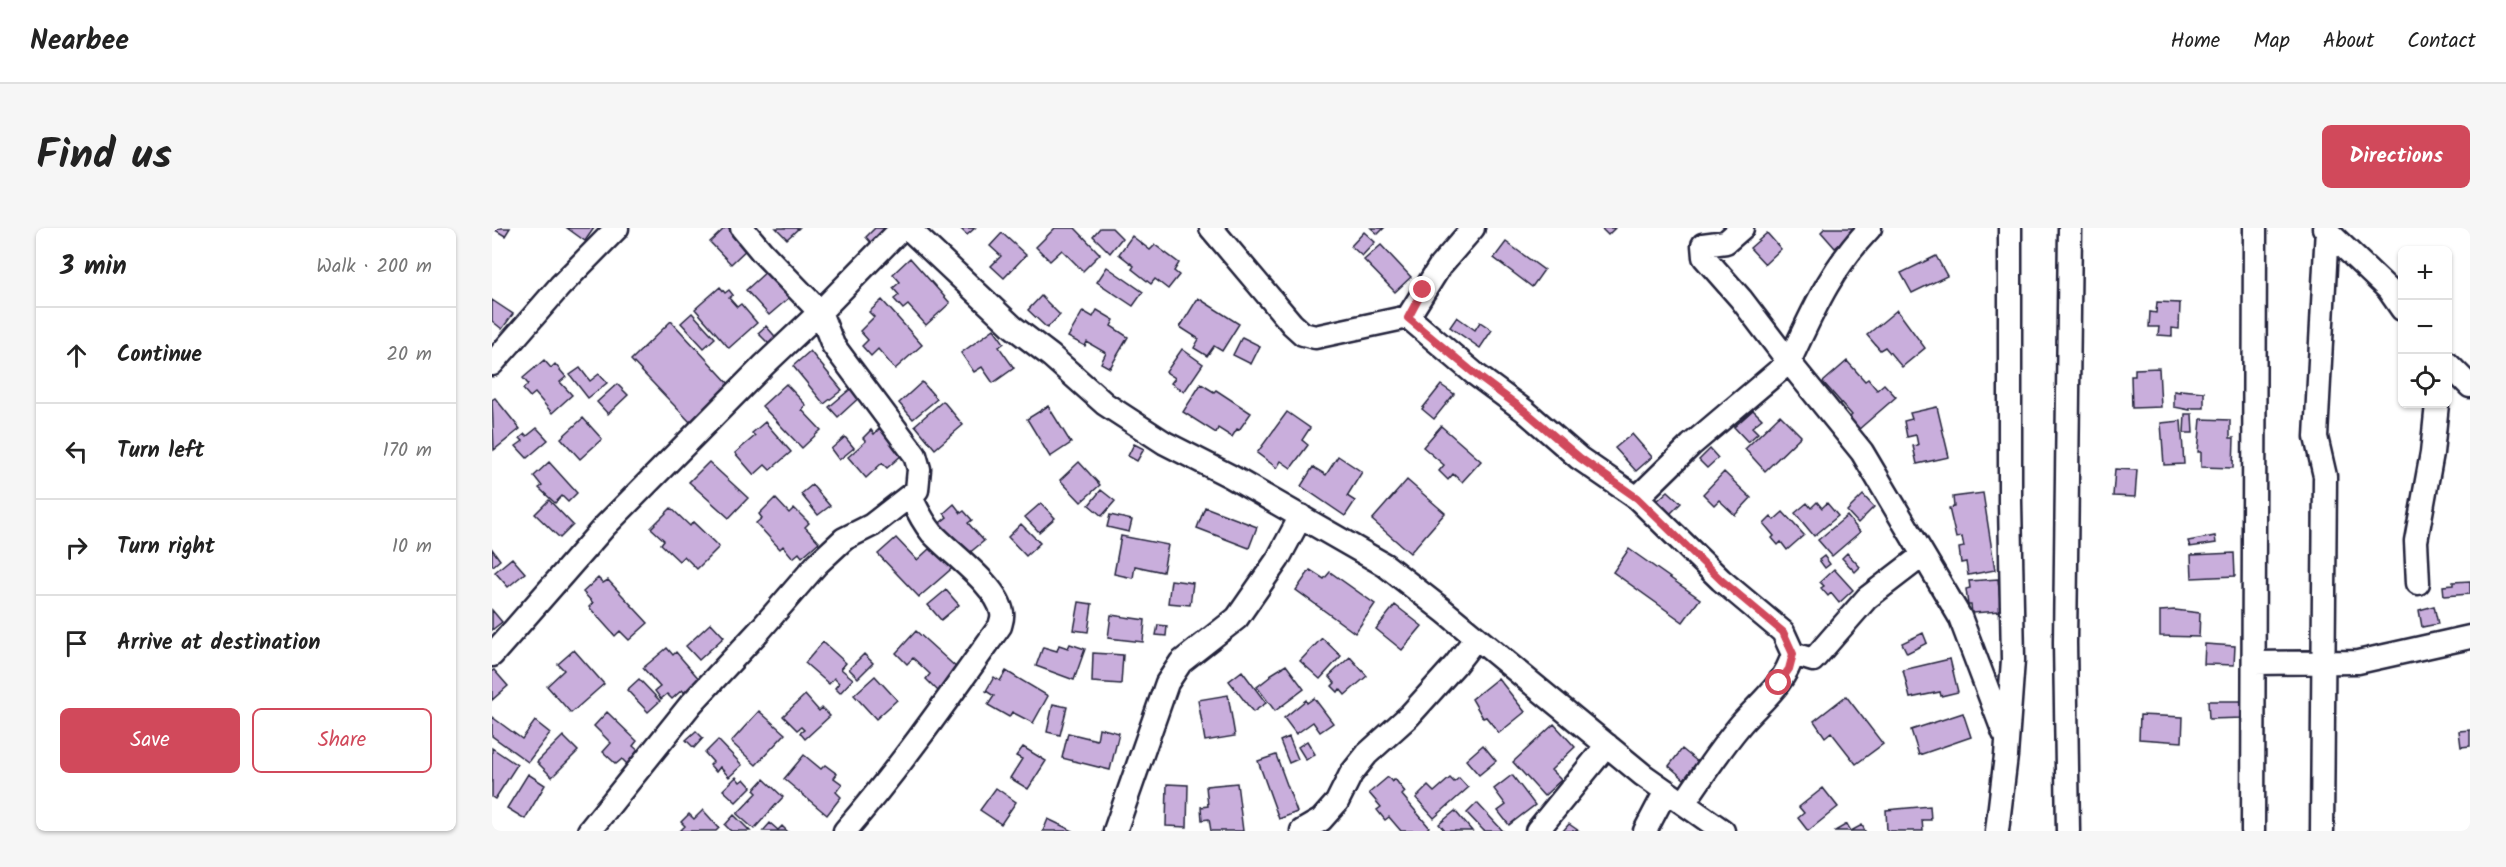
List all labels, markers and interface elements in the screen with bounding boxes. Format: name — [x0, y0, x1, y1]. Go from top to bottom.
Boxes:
text: Nearbee — [30, 19, 129, 64]
text: Home — [2171, 25, 2220, 58]
text: Map — [2253, 25, 2290, 58]
text: About — [2323, 25, 2374, 58]
text: Contact — [2407, 25, 2476, 58]
text: Find us — [36, 123, 172, 190]
button: Directions — [2322, 125, 2470, 188]
text: 3 min — [60, 246, 127, 288]
map controls — [2398, 246, 2452, 408]
button: + — [2398, 246, 2452, 300]
text: Walk · 200 m — [316, 251, 432, 283]
route end — [1409, 276, 1435, 302]
button: − — [2398, 300, 2452, 354]
text: Continue — [117, 338, 202, 373]
icon: ahead — [60, 339, 93, 372]
text: 20 m — [386, 339, 432, 371]
button: locate — [2398, 354, 2452, 408]
text: Turn left — [117, 434, 204, 469]
icon: left — [60, 435, 93, 468]
text: 170 m — [383, 435, 432, 467]
text: Turn right — [117, 530, 215, 565]
icon: right — [60, 531, 93, 564]
text: 10 m — [392, 531, 432, 563]
text: Arrive at destination — [117, 626, 320, 661]
icon: arrive — [60, 627, 93, 660]
route start — [1765, 669, 1791, 695]
button: Save — [60, 708, 240, 773]
button: Share — [252, 708, 432, 773]

